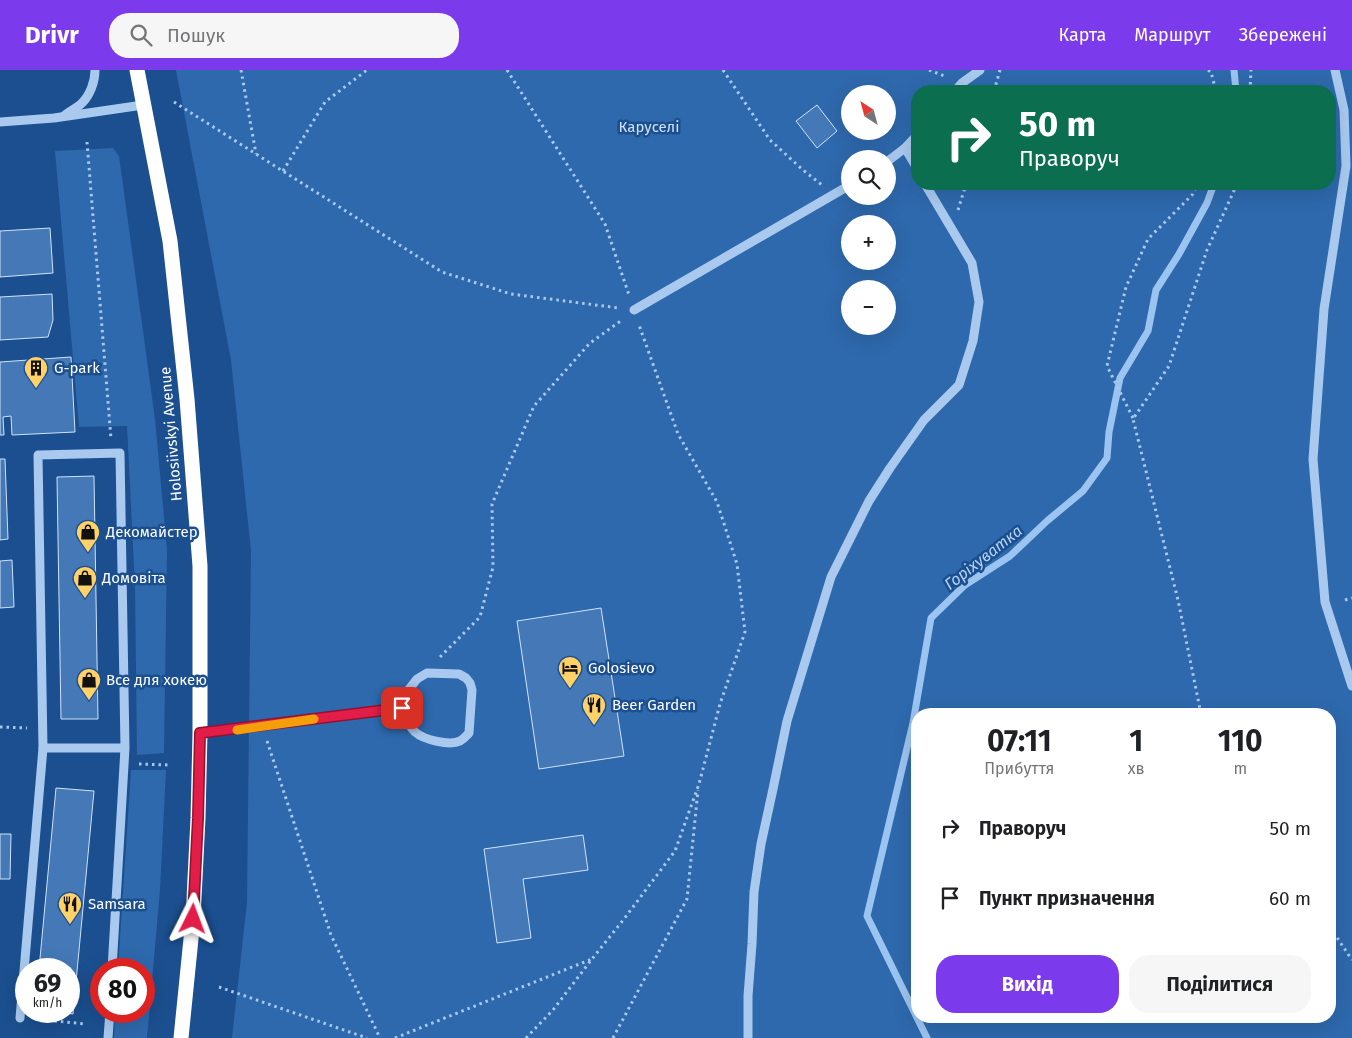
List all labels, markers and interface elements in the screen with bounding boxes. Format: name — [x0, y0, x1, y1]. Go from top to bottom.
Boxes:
search box — [109, 13, 459, 58]
text: Drivr — [25, 21, 79, 49]
icon: search — [127, 21, 155, 49]
text: Пошук — [167, 24, 225, 47]
text: Карта — [1059, 24, 1106, 46]
text: Маршрут — [1134, 24, 1211, 46]
text: Збережені — [1239, 24, 1327, 46]
north arrow — [841, 85, 896, 140]
map controls — [841, 85, 896, 335]
text: 50 m — [1019, 103, 1096, 145]
icon: right — [936, 105, 1001, 170]
park label: Каруселі — [619, 118, 679, 136]
text: Праворуч — [1019, 145, 1120, 172]
button: search — [841, 150, 896, 205]
button: + — [841, 215, 896, 270]
button: − — [841, 280, 896, 335]
building icon: G-park — [23, 355, 49, 389]
place label: G-park — [54, 359, 100, 377]
street label: Holosiivskyi Avenue — [156, 366, 186, 502]
shop icon: Декомайстер — [75, 519, 101, 553]
water label: Горіхуватка — [941, 521, 1026, 594]
place label: Декомайстер — [105, 523, 198, 541]
shop icon: Домовіта — [72, 565, 98, 599]
place label: Домовіта — [101, 569, 166, 587]
hotel icon: Golosievo — [557, 655, 583, 689]
place label: Golosievo — [588, 659, 655, 677]
shop icon: Все для хокею — [76, 667, 102, 701]
place label: Все для хокею — [106, 671, 207, 689]
pin — [381, 687, 423, 729]
restaurant icon: Beer Garden — [581, 692, 607, 726]
icon: arrive — [388, 694, 416, 722]
place label: Beer Garden — [612, 696, 696, 714]
text: 07:11 — [987, 723, 1052, 759]
text: 1 — [1129, 723, 1143, 759]
text: 110 — [1218, 723, 1263, 759]
text: Прибуття — [984, 759, 1054, 778]
text: хв — [1128, 759, 1145, 778]
text: m — [1233, 759, 1247, 778]
icon: right — [936, 814, 964, 842]
text: Праворуч — [979, 817, 1066, 840]
text: 50 m — [1270, 817, 1311, 840]
icon: arrive — [936, 884, 964, 912]
text: Пункт призначення — [979, 887, 1155, 910]
text: 60 m — [1269, 887, 1311, 910]
restaurant icon: Samsara — [57, 891, 83, 925]
position arrow — [166, 892, 218, 944]
place label: Samsara — [88, 895, 146, 913]
button: Вихід — [936, 955, 1119, 1013]
button: Поділитися — [1129, 955, 1311, 1013]
speed limit sign: 80 — [90, 958, 155, 1023]
text: 69 — [34, 969, 61, 999]
text: km/h — [33, 996, 62, 1010]

